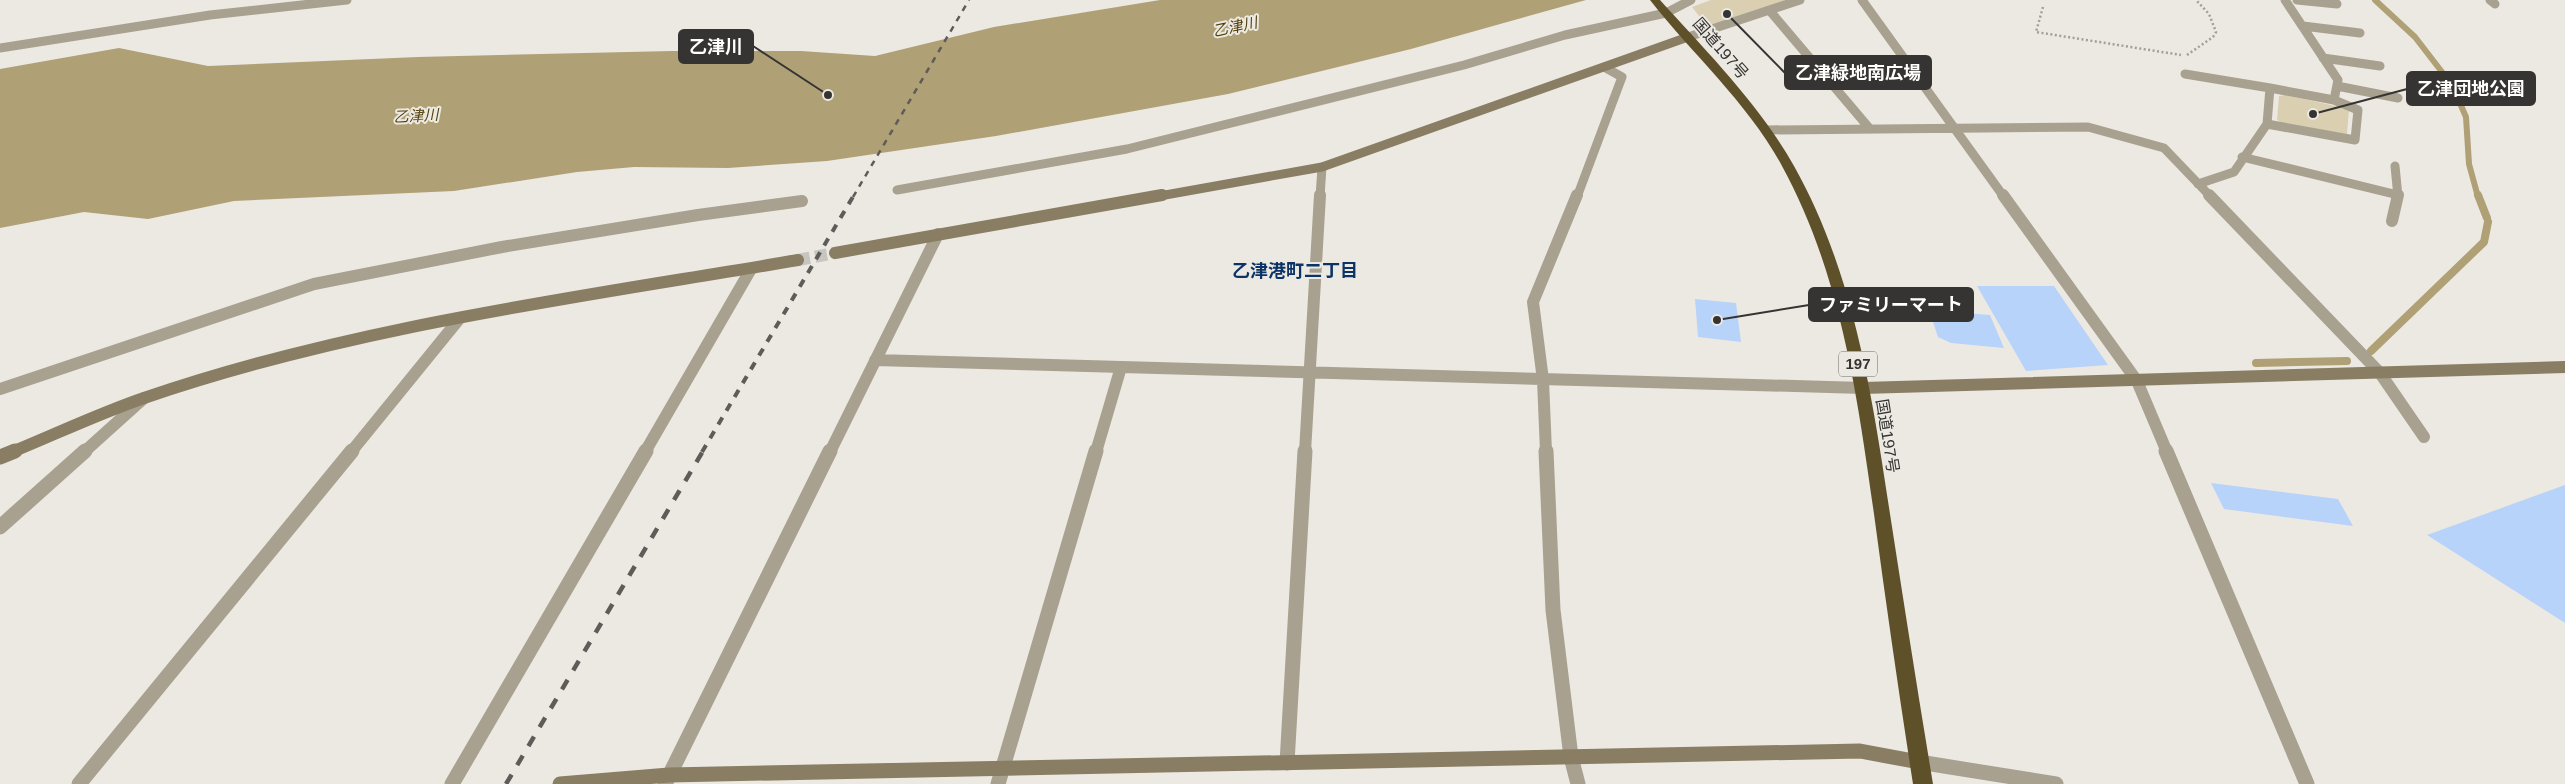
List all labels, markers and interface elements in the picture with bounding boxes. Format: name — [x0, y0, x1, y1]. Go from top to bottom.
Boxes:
water label: 乙津川 — [1211, 13, 1261, 40]
street label: 国道197号 — [1690, 15, 1752, 82]
callout: 乙津川 — [679, 30, 753, 63]
text: 乙津川 — [689, 37, 743, 57]
callout: 乙津緑地南広場 — [1785, 56, 1931, 89]
text: 乙津緑地南広場 — [1795, 63, 1921, 83]
callout: 乙津団地公園 — [2407, 72, 2535, 105]
text: 乙津団地公園 — [2417, 79, 2525, 99]
water label: 乙津川 — [393, 106, 441, 125]
district label: 乙津港町二丁目 — [1232, 261, 1358, 281]
callout: ファミリーマート — [1809, 288, 1973, 321]
text: ファミリーマート — [1819, 295, 1963, 315]
road number: 197 — [1839, 352, 1877, 376]
street label: 国道197号 — [1873, 398, 1902, 474]

